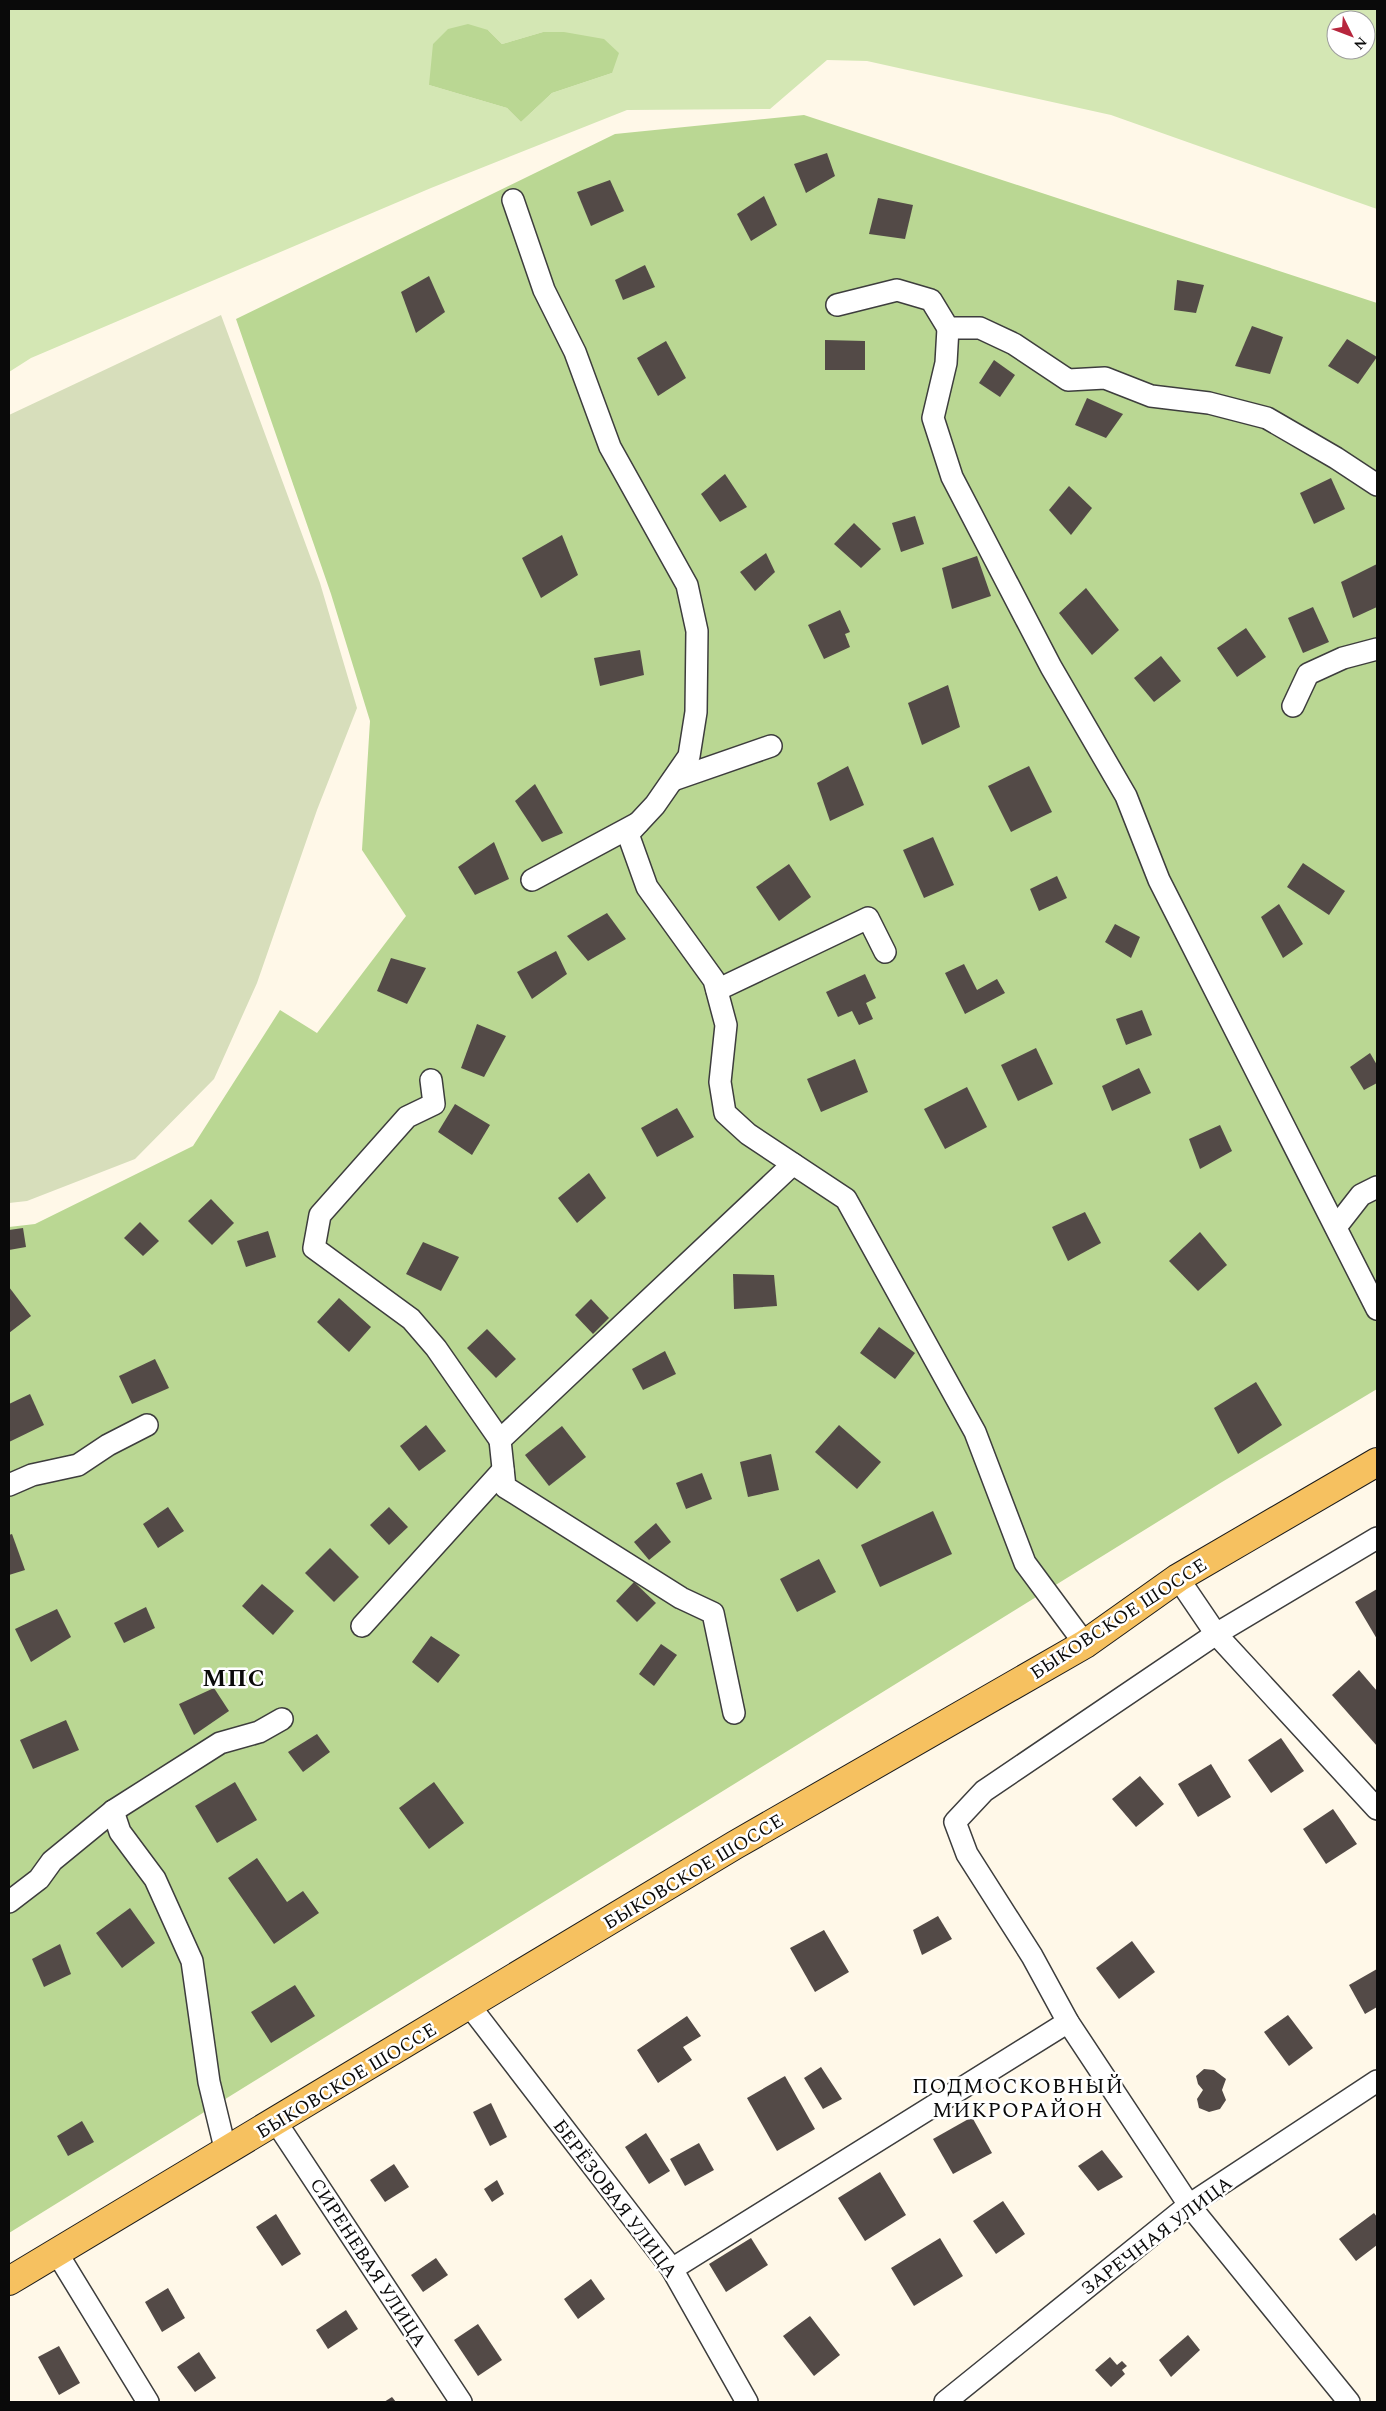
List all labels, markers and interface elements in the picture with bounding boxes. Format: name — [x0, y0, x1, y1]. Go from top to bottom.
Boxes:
north arrow — [1326, 10, 1376, 60]
text: N — [1349, 32, 1372, 55]
street label: БЫКОВСКОЕ ШОССЕ — [1024, 1551, 1213, 1688]
district label: МПС — [202, 1661, 266, 1697]
street label: БЫКОВСКОЕ ШОССЕ — [598, 1807, 790, 1938]
street label: БЫКОВСКОЕ ШОССЕ — [251, 2016, 443, 2147]
district label: ПОДМОСКОВНЫЙ МИКРОРАЙОН — [912, 2071, 1124, 2127]
street label: БЕРЁЗОВАЯ УЛИЦА — [545, 2113, 684, 2285]
street label: ЗАРЕЧНАЯ УЛИЦА — [1075, 2169, 1239, 2303]
street label: СИРЕНЕВАЯ УЛИЦА — [302, 2172, 434, 2353]

